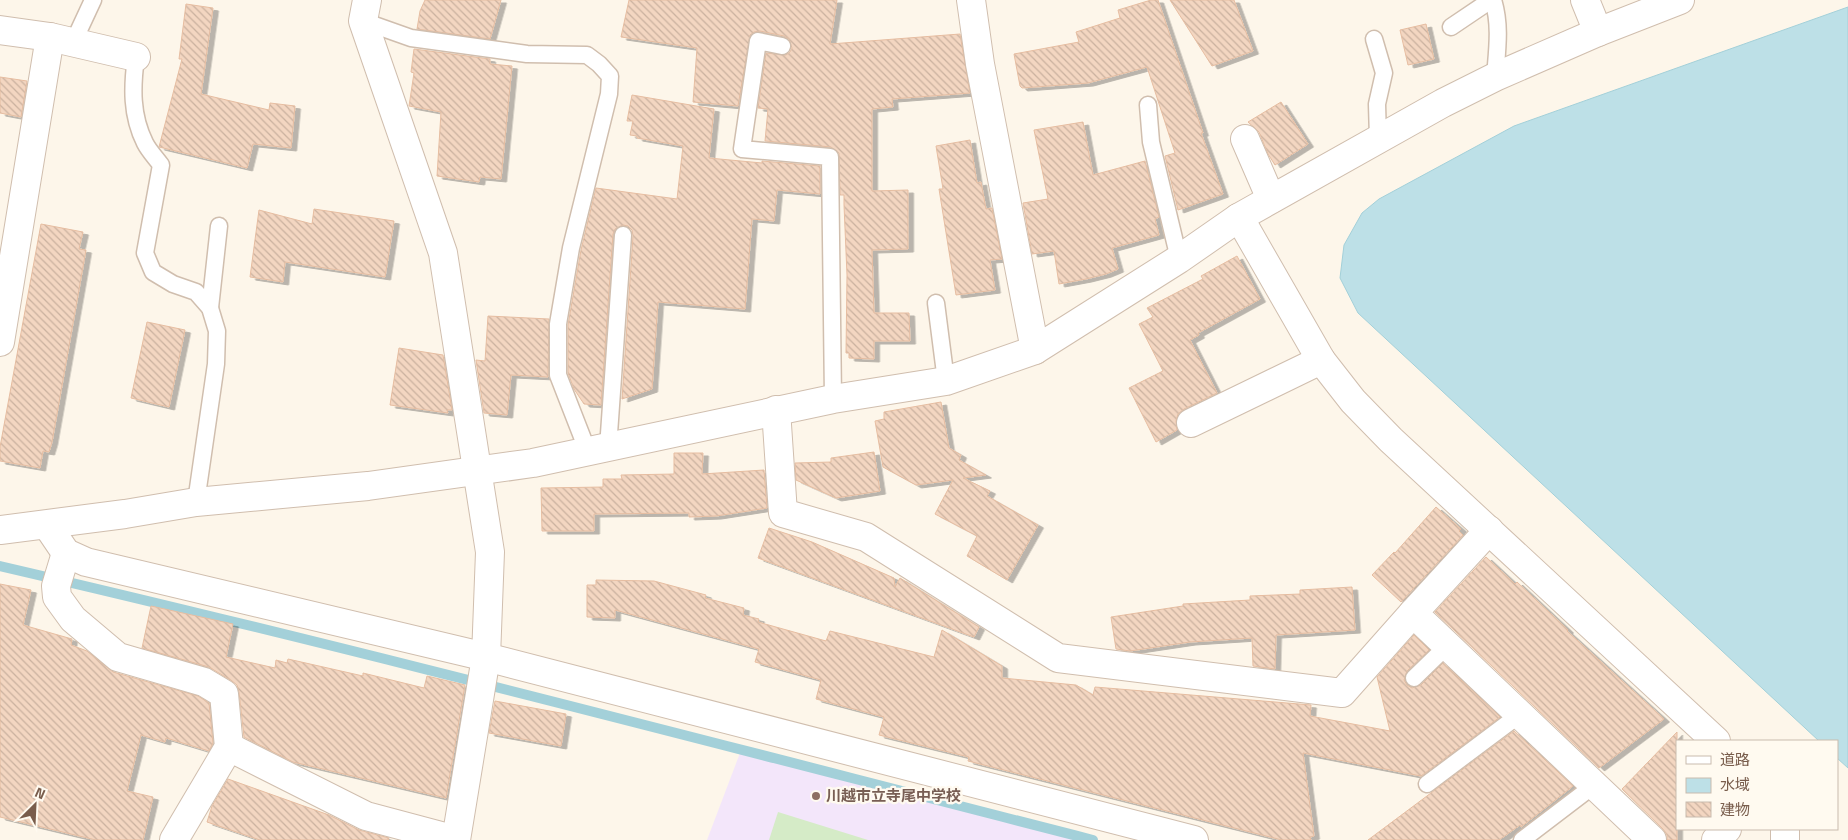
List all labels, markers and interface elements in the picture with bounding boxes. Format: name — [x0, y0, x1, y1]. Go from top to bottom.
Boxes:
legend — [1676, 740, 1838, 830]
text: 道路 — [1720, 748, 1750, 771]
text: 水域 — [1720, 773, 1750, 796]
north arrow — [10, 780, 60, 830]
text: N — [32, 781, 49, 804]
place label: 川越市立寺尾中学校 — [826, 784, 961, 807]
marker: 川越市立寺尾中学校 — [810, 790, 822, 802]
text: 建物 — [1720, 798, 1750, 821]

